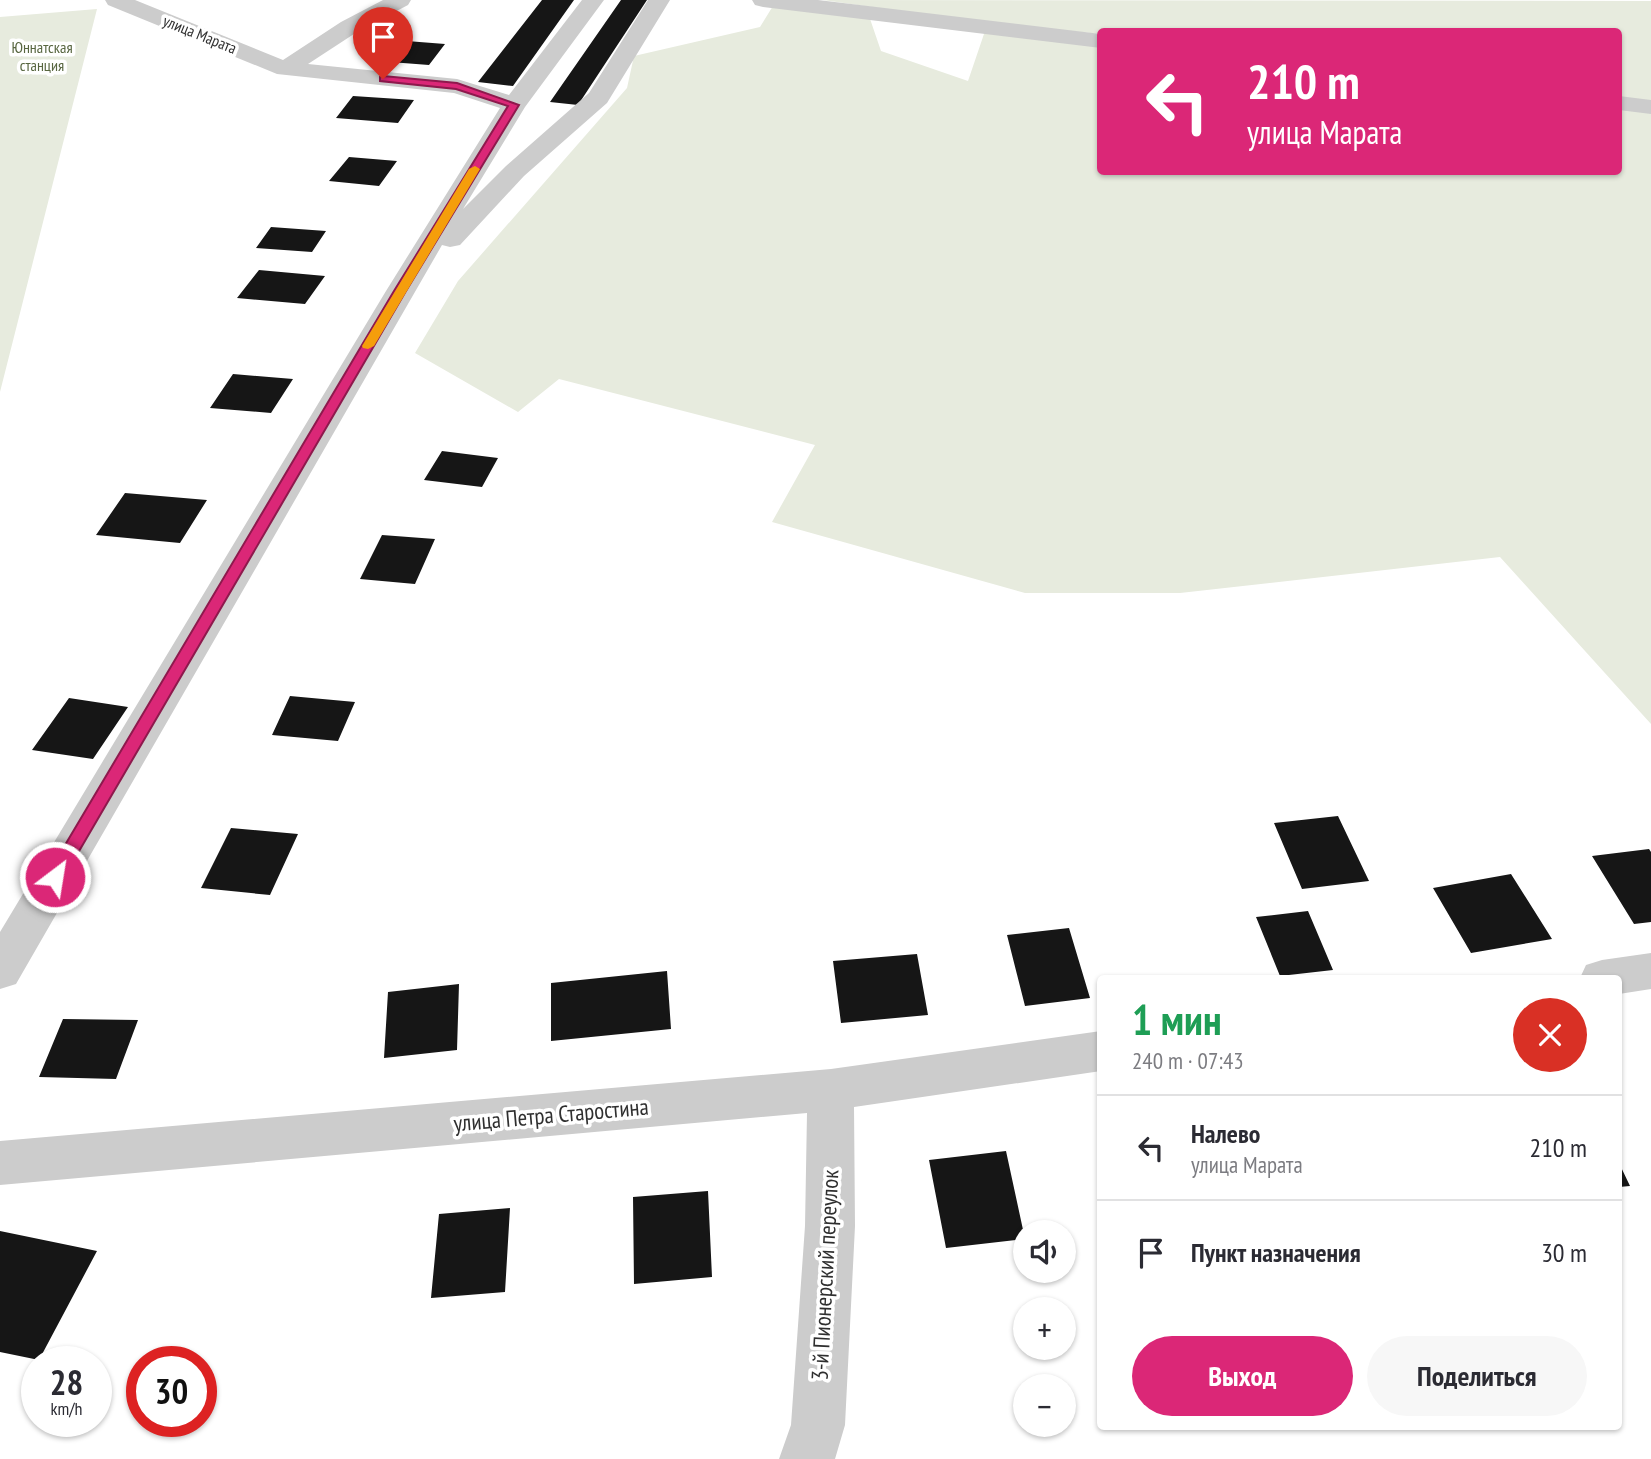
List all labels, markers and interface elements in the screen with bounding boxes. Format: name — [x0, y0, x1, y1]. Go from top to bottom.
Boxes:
pin — [353, 7, 413, 79]
street label: улица Марата — [160, 10, 240, 58]
icon: arrive — [364, 18, 402, 56]
park label: Юннатская станция — [11, 37, 73, 75]
text: 210 m — [1247, 49, 1360, 113]
icon: left — [1132, 56, 1223, 147]
text: улица Марата — [1247, 111, 1402, 153]
position arrow — [18, 840, 92, 914]
text: 1 мин — [1132, 992, 1222, 1047]
button: close — [1513, 998, 1587, 1072]
text: 240 m · 07:43 — [1132, 1046, 1244, 1075]
street label: улица Петра Старостина — [452, 1092, 650, 1137]
text: Налево — [1191, 1117, 1260, 1150]
icon: left — [1132, 1129, 1170, 1167]
text: 210 m — [1529, 1131, 1587, 1164]
text: улица Марата — [1191, 1150, 1303, 1179]
street label: 3-й Пионерский переулок — [805, 1169, 845, 1381]
map controls — [1013, 1220, 1076, 1437]
button: sound — [1013, 1220, 1076, 1283]
icon: arrive — [1132, 1234, 1170, 1272]
text: Пункт назначения — [1191, 1236, 1361, 1269]
text: 30 m — [1541, 1236, 1587, 1269]
button: + — [1013, 1297, 1076, 1360]
button: Выход — [1132, 1336, 1353, 1416]
button: Поделиться — [1367, 1336, 1587, 1416]
speed limit sign: 30 — [126, 1346, 217, 1437]
text: 28 — [50, 1359, 83, 1405]
button: − — [1013, 1374, 1076, 1437]
text: km/h — [51, 1397, 82, 1420]

